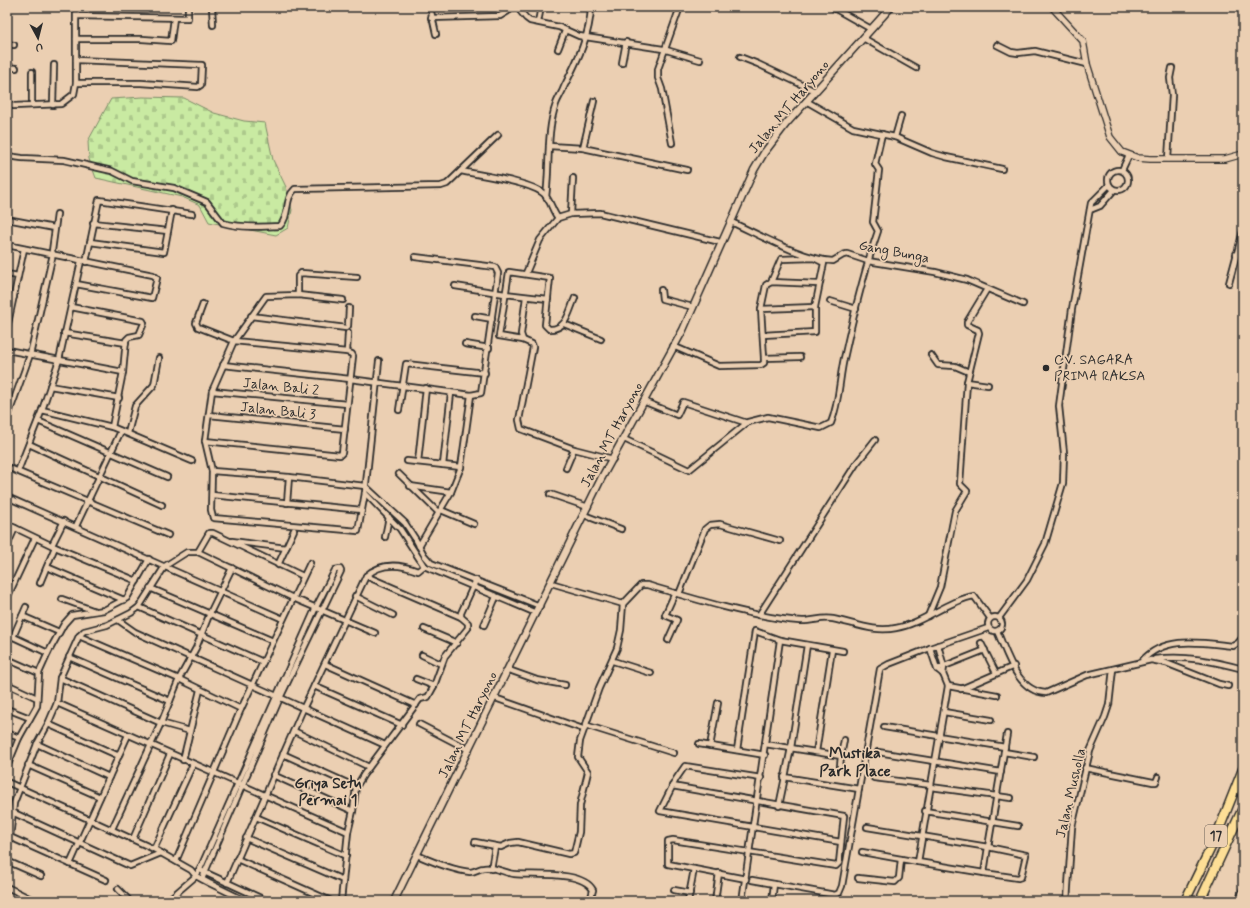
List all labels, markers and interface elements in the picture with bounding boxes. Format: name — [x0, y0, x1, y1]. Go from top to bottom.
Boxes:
north arrow — [18, 18, 58, 58]
text: U — [35, 40, 44, 54]
street label: Jalan MT Haryono — [745, 57, 833, 157]
street label: Gang Bunga — [857, 236, 931, 269]
place label: CV. SAGARA PRIMA RAKSA — [1054, 351, 1145, 385]
marker: CV. SAGARA PRIMA RAKSA — [1041, 363, 1051, 373]
street label: Jalan Bali 2 — [242, 374, 320, 400]
street label: Jalan MT Haryono — [577, 379, 647, 491]
street label: Jalan Bali 3 — [239, 398, 317, 424]
street label: Jalan MT Haryono — [434, 669, 502, 781]
district label: Mustika Park Place — [819, 743, 891, 782]
street label: Jalan Musholla — [1052, 746, 1090, 840]
district label: Griya Setu Permai 1 — [294, 774, 362, 811]
road number: 17 — [1205, 825, 1227, 847]

